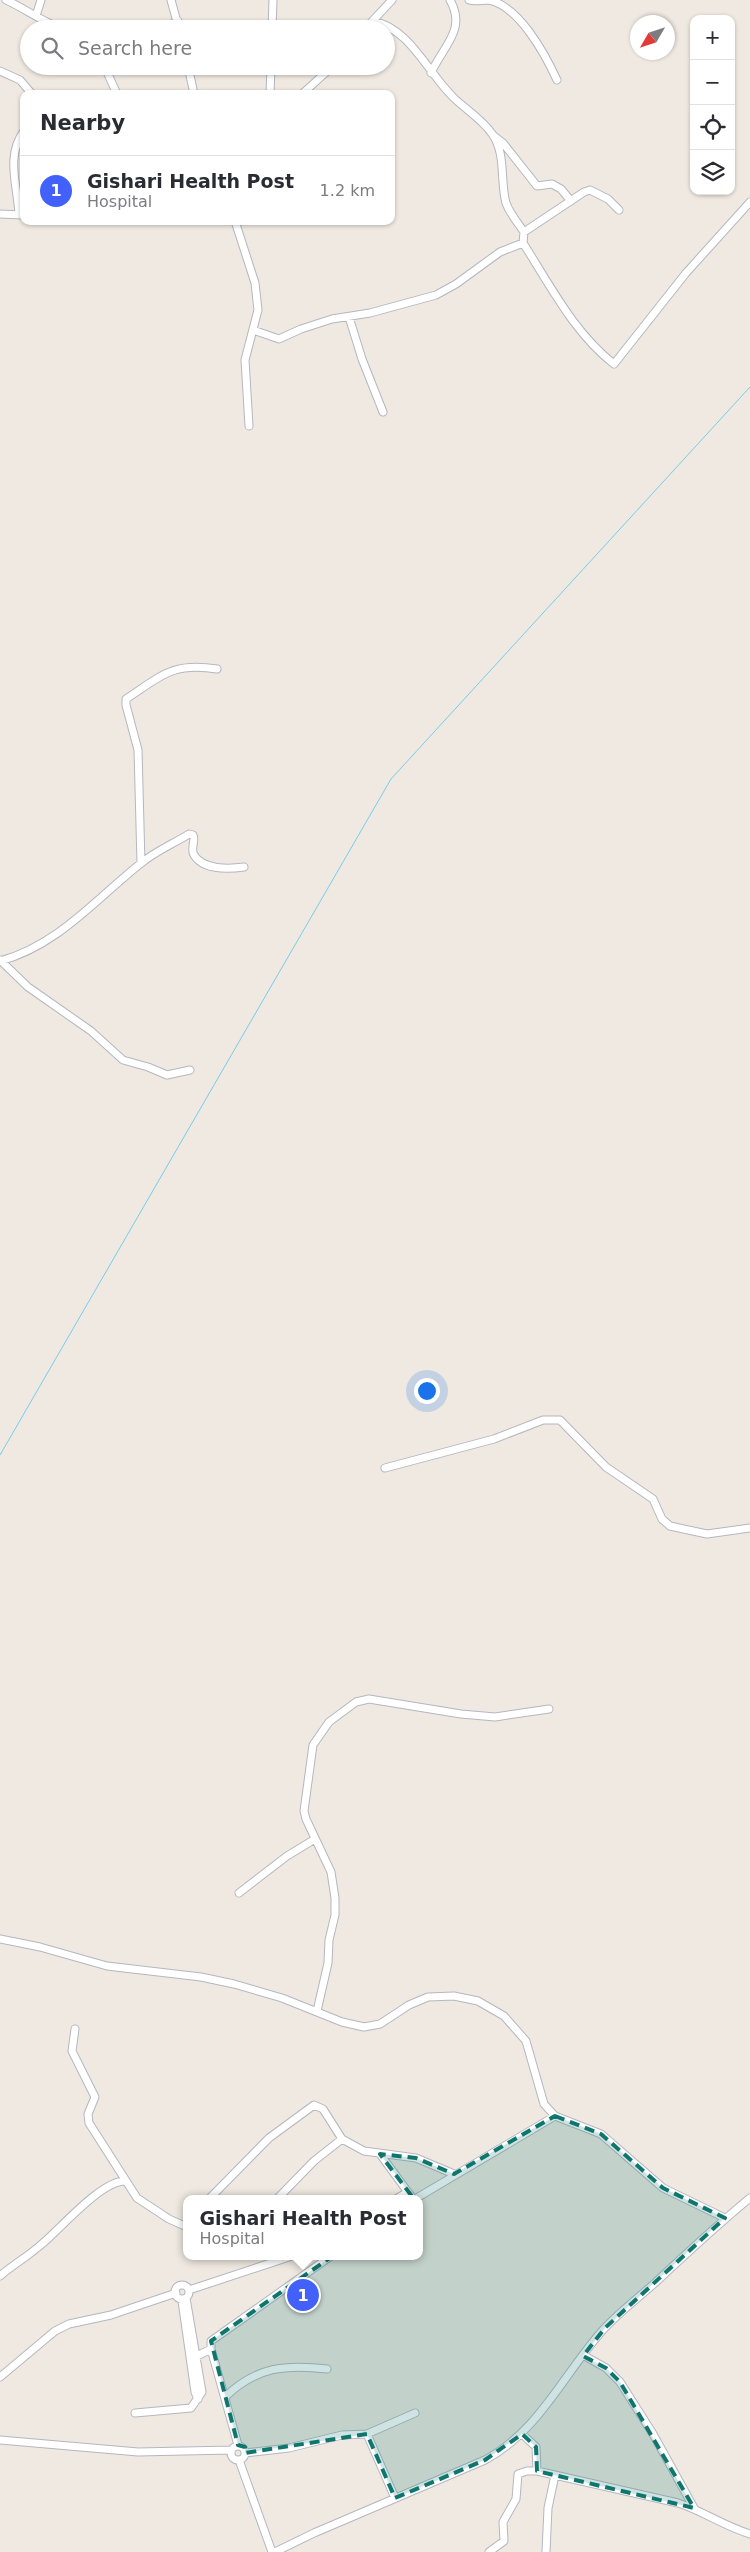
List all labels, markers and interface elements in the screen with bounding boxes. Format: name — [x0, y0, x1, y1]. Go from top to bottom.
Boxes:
north arrow — [630, 15, 675, 60]
map controls — [690, 15, 735, 195]
button: + — [690, 15, 735, 60]
search box — [20, 20, 395, 75]
icon: search — [38, 34, 66, 62]
text: Search here — [78, 37, 192, 59]
button: − — [690, 60, 735, 105]
button: locate — [690, 105, 735, 150]
text: Nearby — [40, 111, 125, 135]
button: layers — [690, 150, 735, 195]
text: Gishari Health Post — [87, 170, 294, 192]
text: 1 — [50, 181, 62, 200]
text: 1.2 km — [320, 181, 375, 200]
text: Hospital — [87, 192, 152, 211]
your location — [414, 1378, 440, 1404]
popup — [183, 2195, 423, 2260]
text: Gishari Health Post — [200, 2207, 406, 2229]
text: Hospital — [200, 2229, 265, 2248]
pin: 1 — [287, 2276, 319, 2314]

